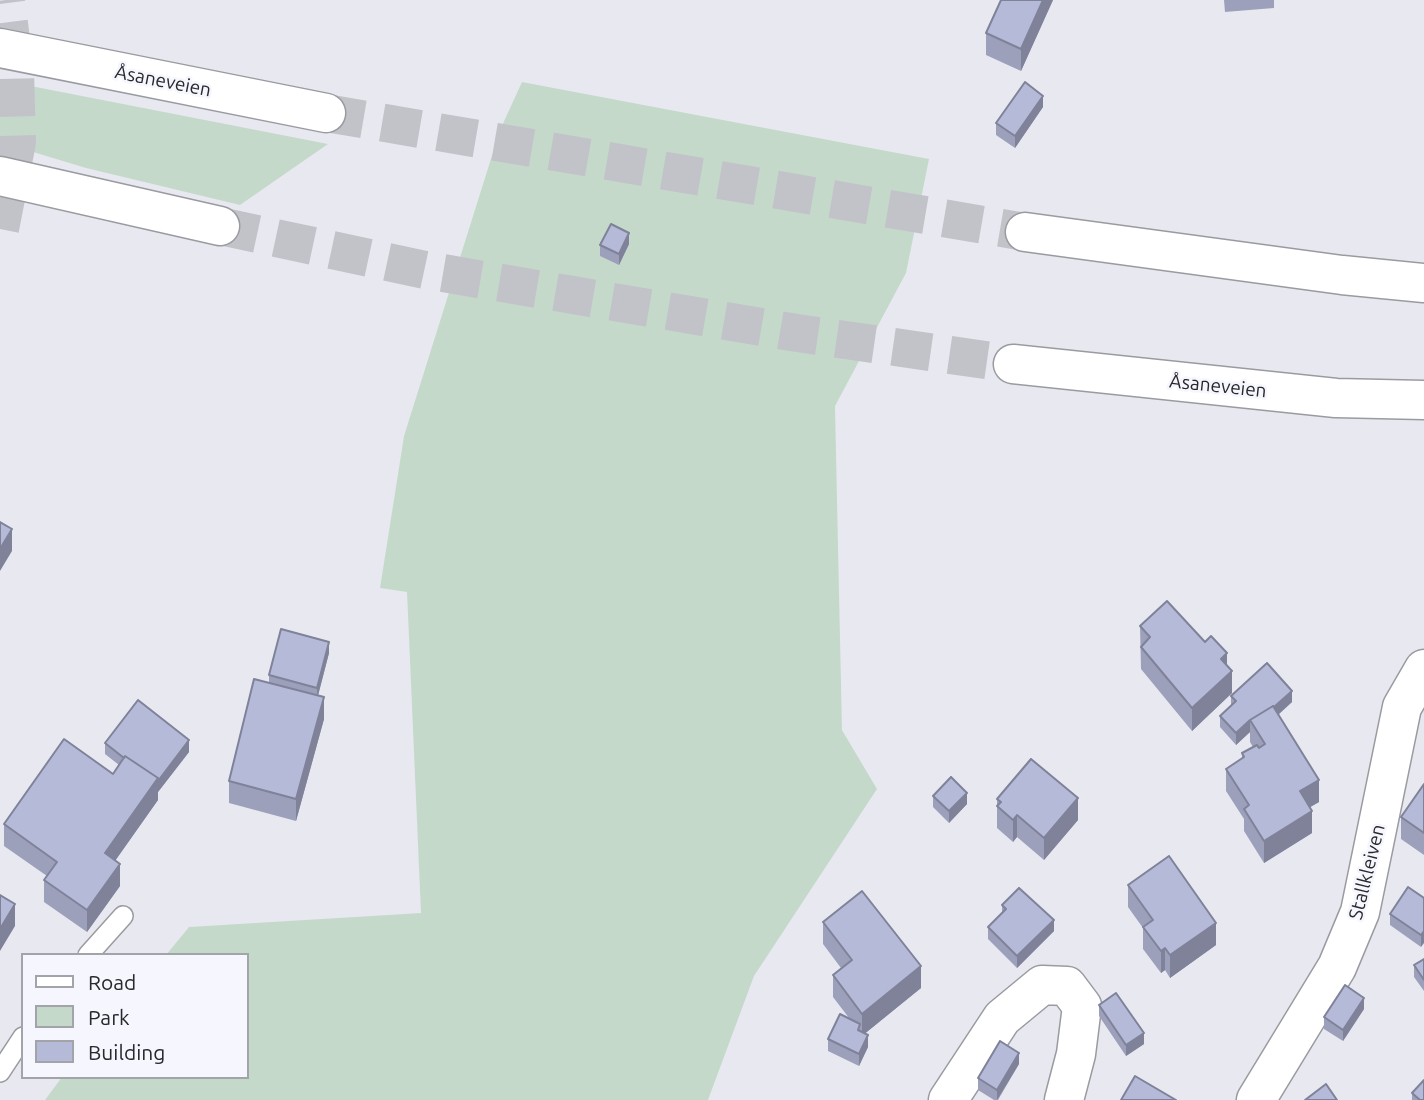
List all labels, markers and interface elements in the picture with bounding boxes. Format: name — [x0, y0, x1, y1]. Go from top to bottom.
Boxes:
street label: Åsaneveien — [113, 60, 213, 102]
street label: Åsaneveien — [1168, 370, 1268, 402]
street label: Stallkleiven — [1344, 822, 1390, 922]
legend — [21, 953, 248, 1079]
text: Road — [88, 970, 136, 994]
text: Park — [88, 1005, 130, 1029]
text: Building — [88, 1040, 165, 1064]

